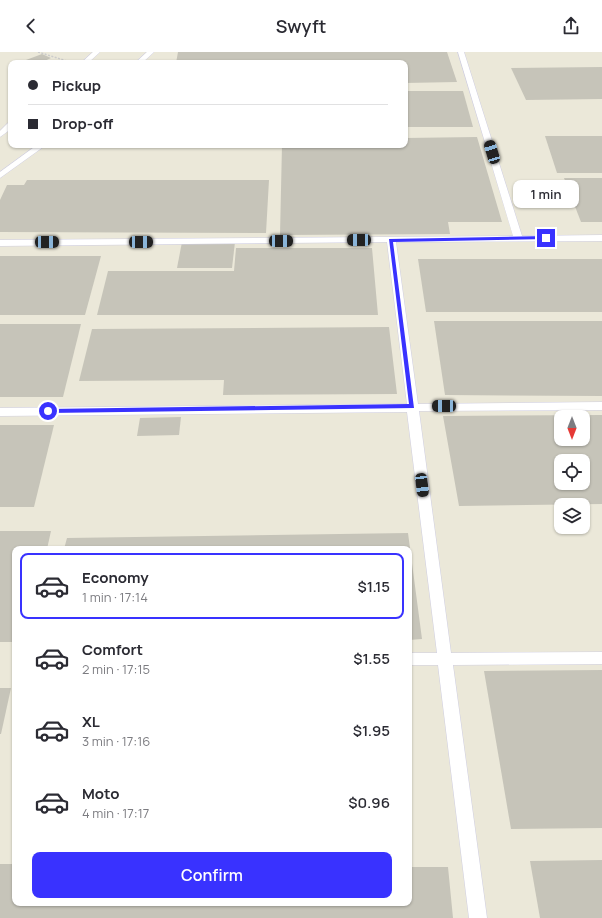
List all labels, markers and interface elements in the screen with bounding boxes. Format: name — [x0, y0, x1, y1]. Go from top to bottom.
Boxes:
text: Swyft — [276, 14, 326, 38]
icon: back — [20, 15, 42, 37]
icon: share — [560, 15, 582, 37]
text: Pickup — [52, 75, 101, 96]
text: Drop-off — [52, 113, 113, 134]
car — [483, 139, 501, 165]
callout: 1 min — [513, 180, 579, 208]
text: 1 min — [531, 185, 562, 203]
route end — [537, 229, 555, 247]
car — [347, 234, 371, 246]
car — [269, 235, 293, 247]
car — [35, 236, 59, 248]
car — [129, 236, 153, 248]
car — [432, 400, 456, 412]
route start — [39, 402, 57, 420]
north arrow — [554, 410, 590, 446]
map controls — [554, 410, 590, 534]
button: locate — [554, 454, 590, 490]
car — [415, 472, 429, 498]
button: layers — [554, 498, 590, 534]
text: Economy — [82, 567, 149, 588]
icon: car — [34, 568, 70, 604]
text: $1.15 — [357, 576, 390, 597]
text: 1 min · 17:14 — [82, 588, 148, 606]
text: Comfort — [82, 639, 143, 660]
icon: car — [34, 640, 70, 676]
text: $1.55 — [353, 648, 390, 669]
text: 2 min · 17:15 — [82, 660, 150, 678]
text: XL — [82, 711, 100, 732]
icon: car — [34, 712, 70, 748]
text: $1.95 — [353, 720, 390, 741]
text: 3 min · 17:16 — [82, 732, 150, 750]
text: Moto — [82, 783, 119, 804]
icon: car — [34, 784, 70, 820]
text: $0.96 — [348, 792, 390, 813]
text: 4 min · 17:17 — [82, 804, 149, 822]
button: Confirm — [32, 852, 392, 898]

